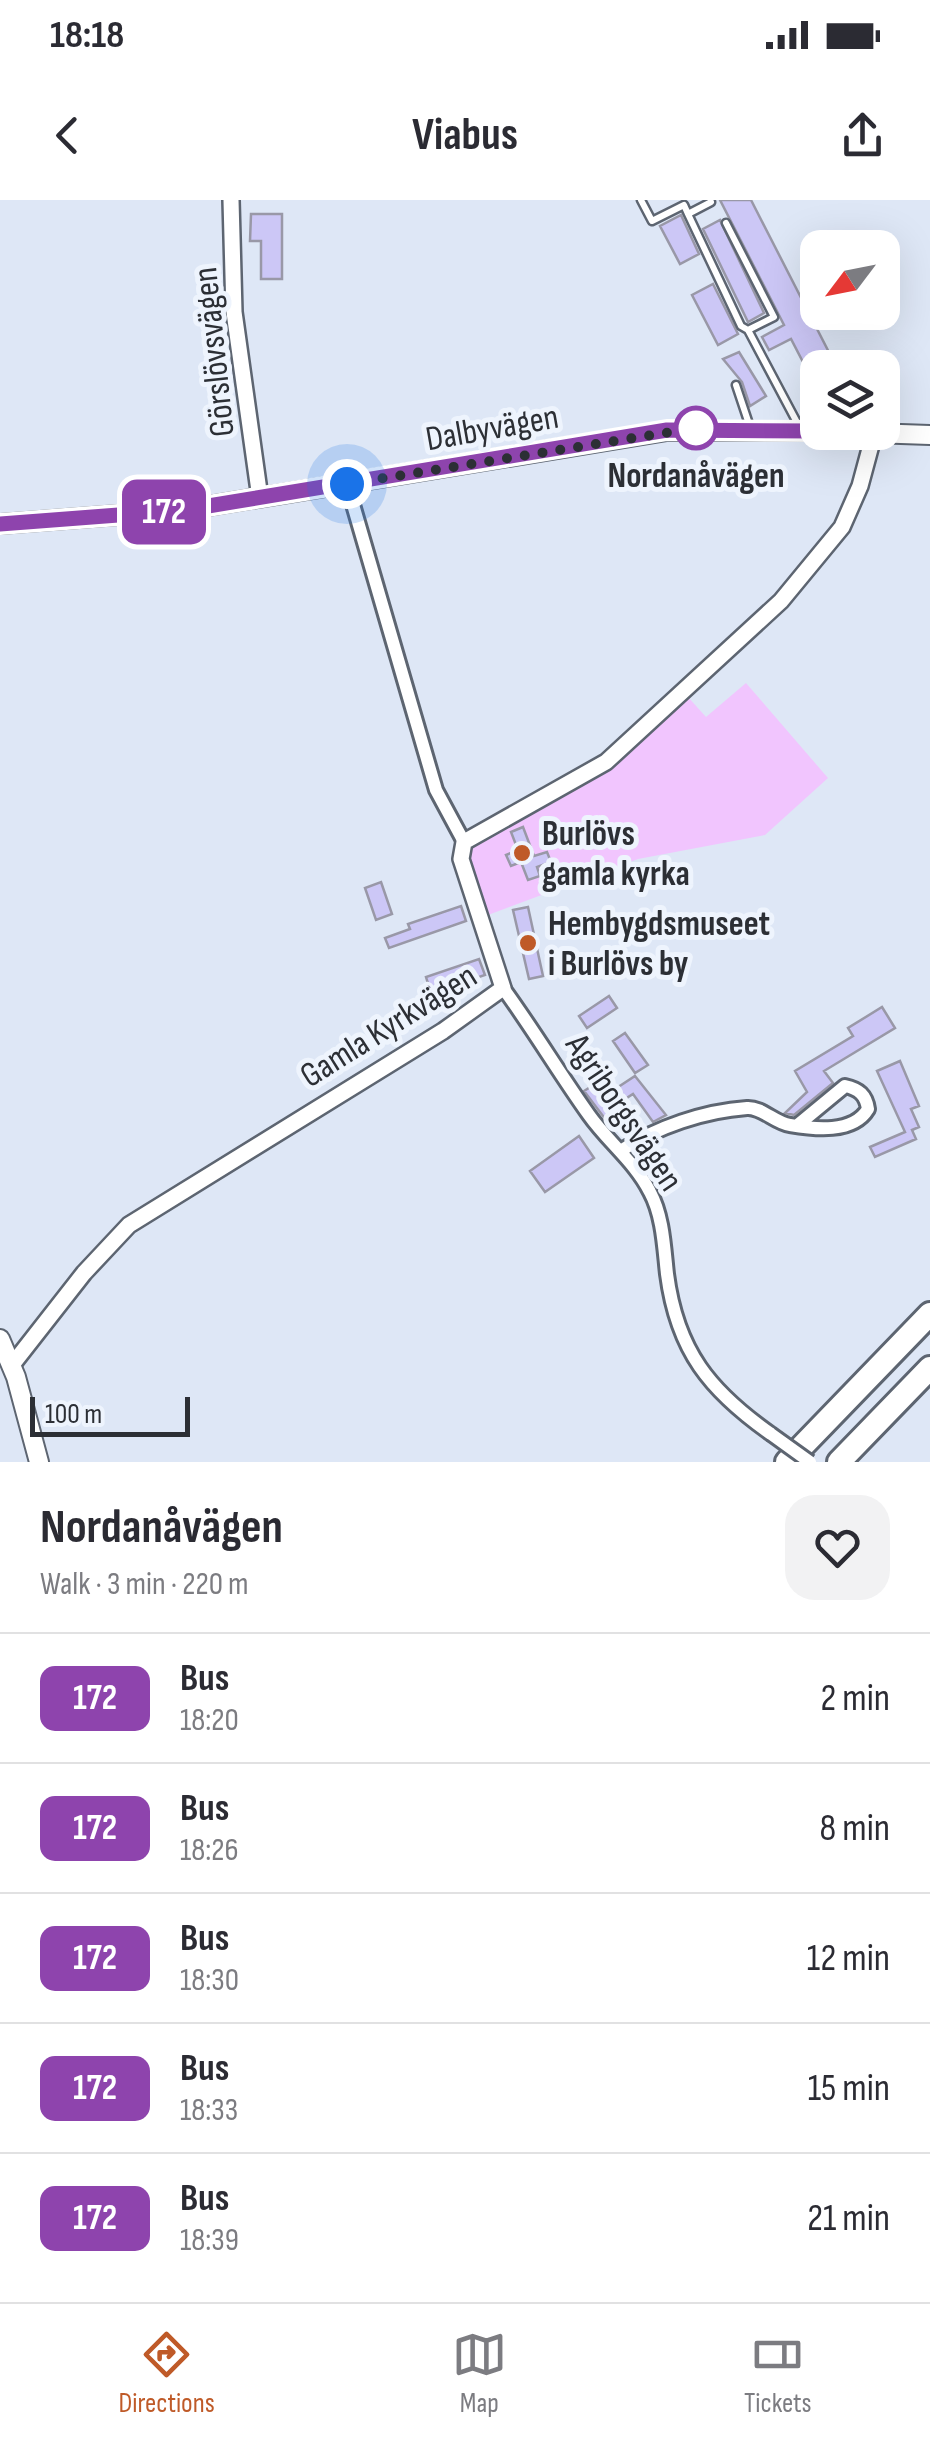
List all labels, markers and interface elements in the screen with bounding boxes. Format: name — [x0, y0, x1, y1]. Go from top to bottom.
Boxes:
text: 18:18 — [50, 13, 124, 58]
icon: back — [40, 108, 95, 163]
text: Viabus — [412, 108, 518, 163]
icon: share — [835, 108, 890, 163]
north arrow — [800, 230, 900, 330]
map controls — [800, 230, 900, 450]
street label: Görslövsvägen — [184, 265, 245, 439]
button: layers — [800, 350, 900, 450]
street label: Dalbyvägen — [422, 396, 562, 461]
marker: Nordanåvägen — [675, 407, 717, 449]
place label: Nordanåvägen — [607, 455, 785, 498]
your location — [322, 459, 372, 509]
line badge: 172 — [106, 480, 222, 544]
text: 172 — [142, 491, 186, 534]
place label: Burlövs gamla kyrka — [542, 813, 690, 896]
marker: Burlövs gamla kyrka — [511, 842, 533, 864]
place label: Hembygdsmuseet i Burlövs by — [548, 903, 770, 986]
marker: Hembygdsmuseet i Burlövs by — [517, 932, 539, 954]
street label: Gamla Kyrkvägen — [293, 955, 485, 1098]
street label: Agriborgsvägen — [555, 1025, 692, 1199]
scale bar — [30, 1392, 190, 1436]
text: 100 m — [45, 1398, 102, 1431]
button: heart — [785, 1495, 890, 1600]
text: Nordanåvägen — [40, 1499, 283, 1556]
text: Walk · 3 min · 220 m — [40, 1565, 249, 1604]
text: Bus — [180, 1656, 229, 1701]
text: 2 min — [821, 1676, 890, 1721]
text: 172 — [73, 1677, 117, 1720]
text: 18:20 — [180, 1701, 239, 1740]
text: Bus — [180, 1786, 229, 1831]
text: 8 min — [820, 1806, 890, 1851]
text: 172 — [73, 1807, 117, 1850]
text: 18:26 — [180, 1831, 238, 1870]
text: Bus — [180, 1916, 229, 1961]
text: 12 min — [807, 1936, 890, 1981]
text: 172 — [73, 1937, 117, 1980]
text: 18:30 — [180, 1961, 239, 2000]
text: Bus — [180, 2046, 229, 2091]
text: 15 min — [808, 2066, 890, 2111]
text: 172 — [73, 2067, 117, 2110]
text: 18:33 — [180, 2091, 238, 2130]
text: Bus — [180, 2176, 229, 2221]
text: 21 min — [807, 2196, 890, 2241]
text: 172 — [73, 2197, 117, 2240]
text: 18:39 — [180, 2221, 239, 2260]
tab: Directions — [119, 2327, 215, 2420]
tab: Map — [452, 2327, 507, 2420]
tab: Tickets — [744, 2327, 811, 2420]

